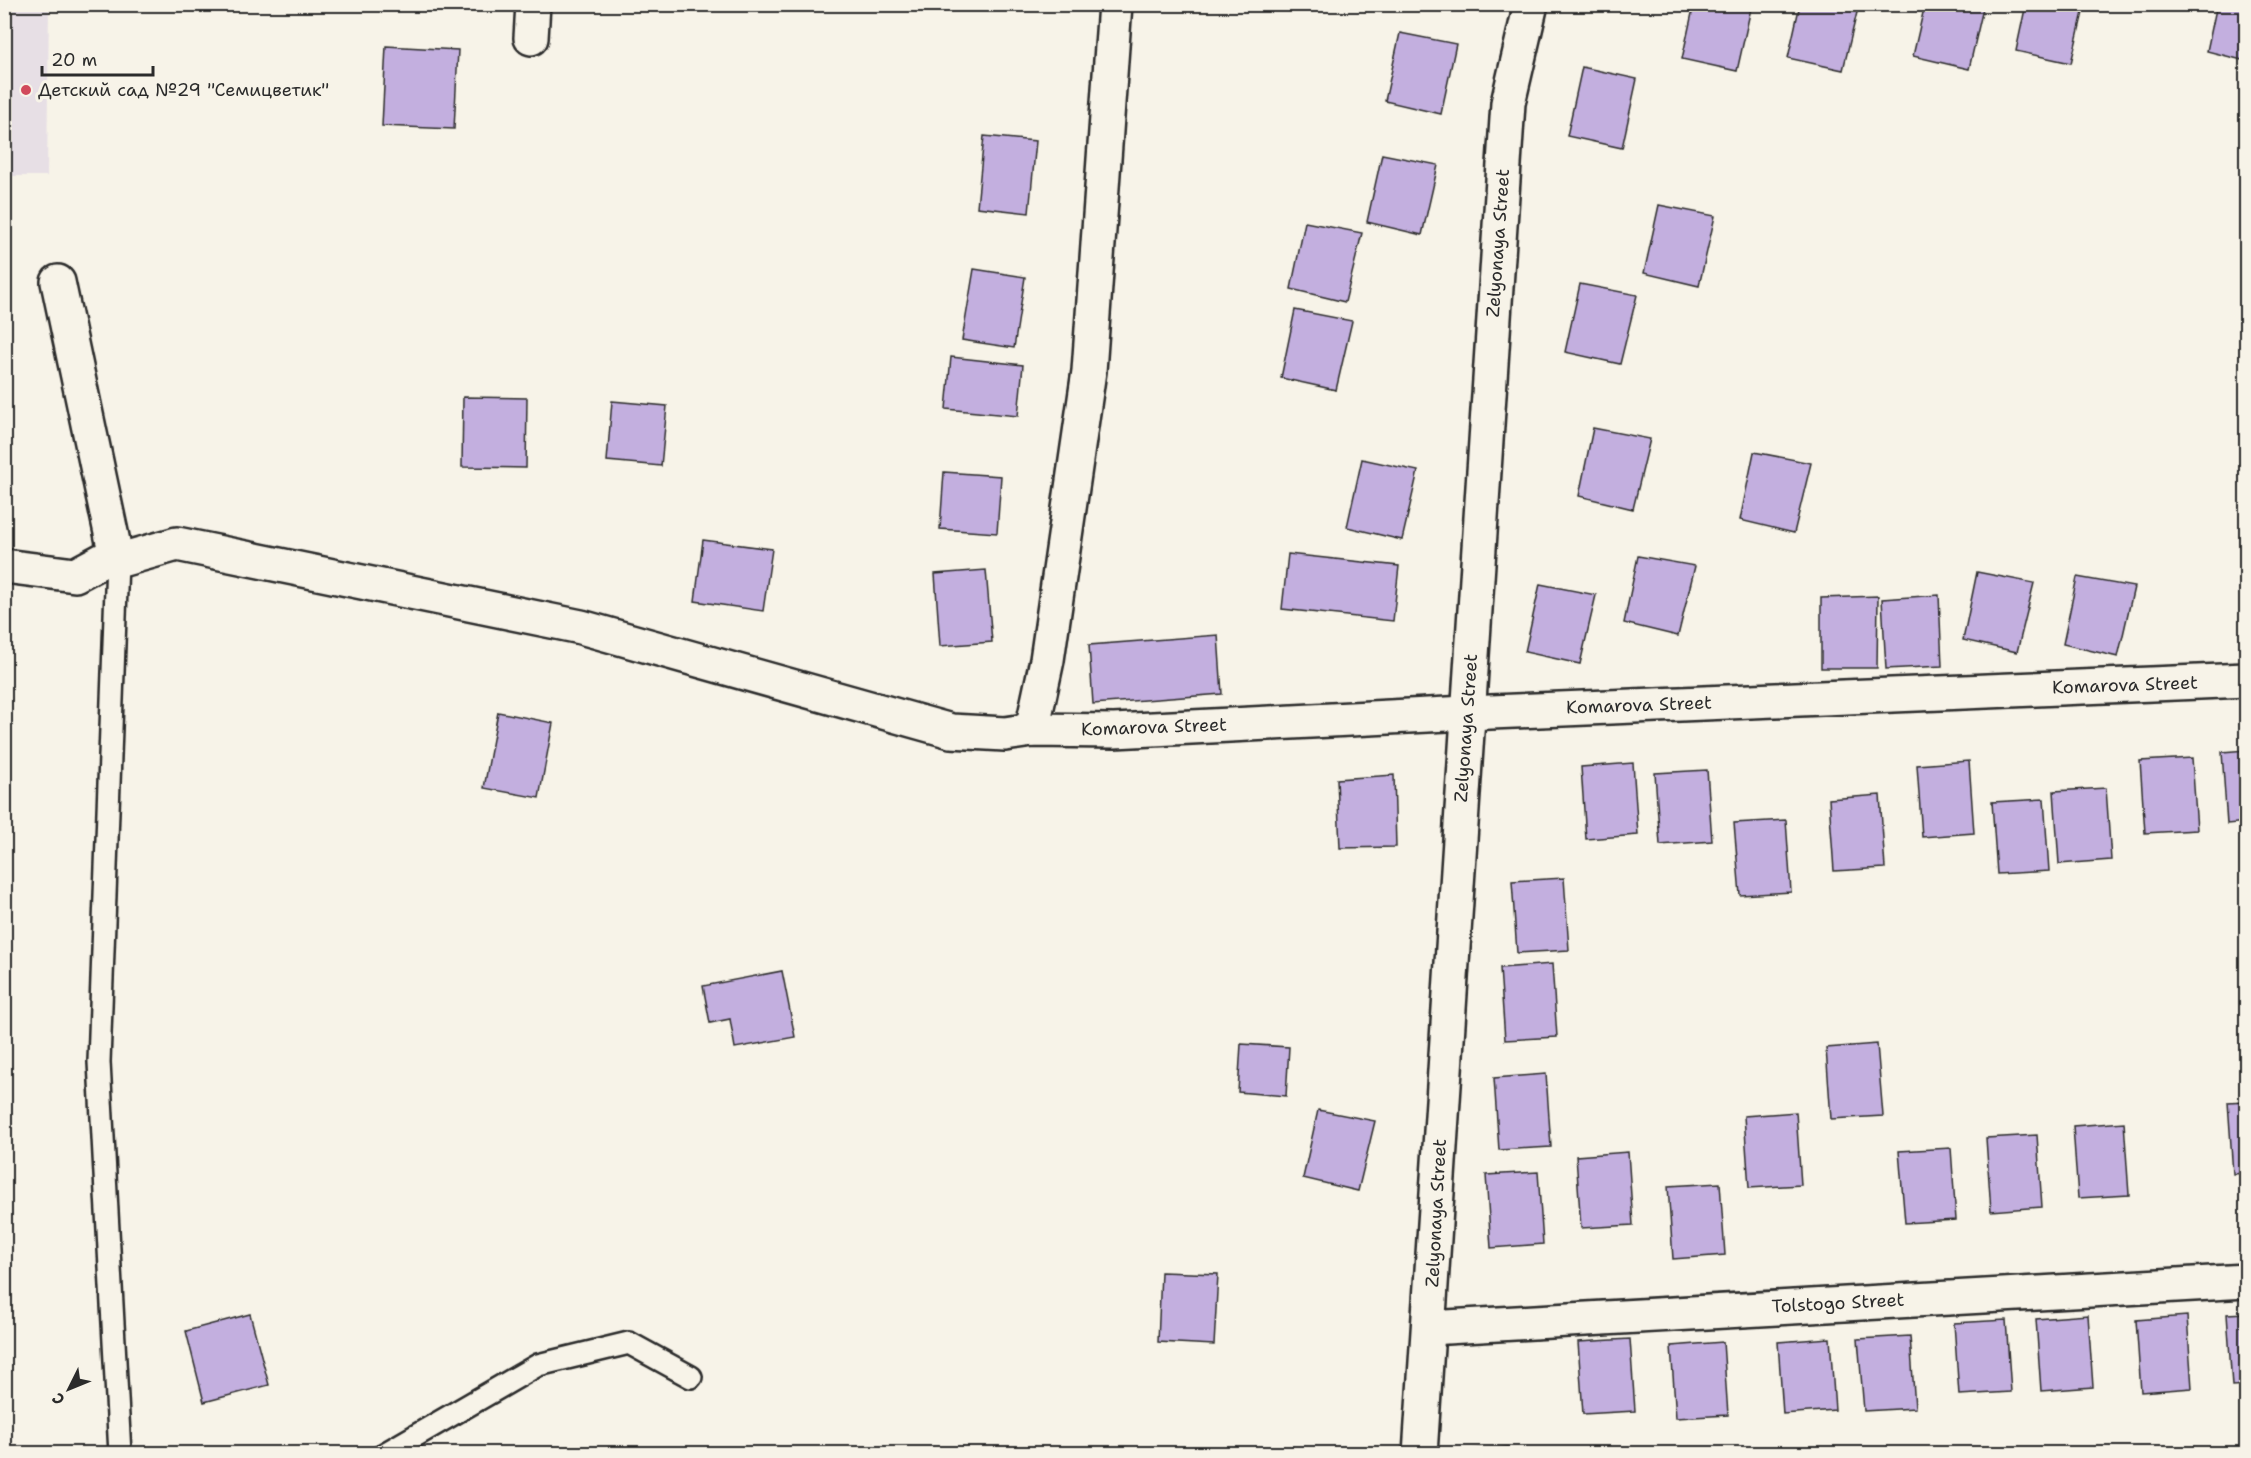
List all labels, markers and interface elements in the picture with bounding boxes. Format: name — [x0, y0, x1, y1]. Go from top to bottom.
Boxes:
scale bar — [42, 39, 153, 77]
text: 20 m — [51, 48, 97, 72]
place label: Детский сад №29 "Семицветик" — [38, 78, 329, 102]
marker: Детский сад №29 "Семицветик" — [19, 83, 33, 97]
street label: Zelyonaya Street — [1481, 168, 1515, 318]
street label: Zelyonaya Street — [1449, 653, 1483, 803]
street label: Komarova Street — [2052, 670, 2198, 700]
street label: Komarova Street — [1566, 690, 1712, 720]
street label: Komarova Street — [1081, 712, 1227, 742]
street label: Zelyonaya Street — [1420, 1138, 1452, 1288]
street label: Tolstogo Street — [1771, 1288, 1905, 1318]
north arrow — [39, 1359, 99, 1419]
text: С — [47, 1388, 69, 1410]

